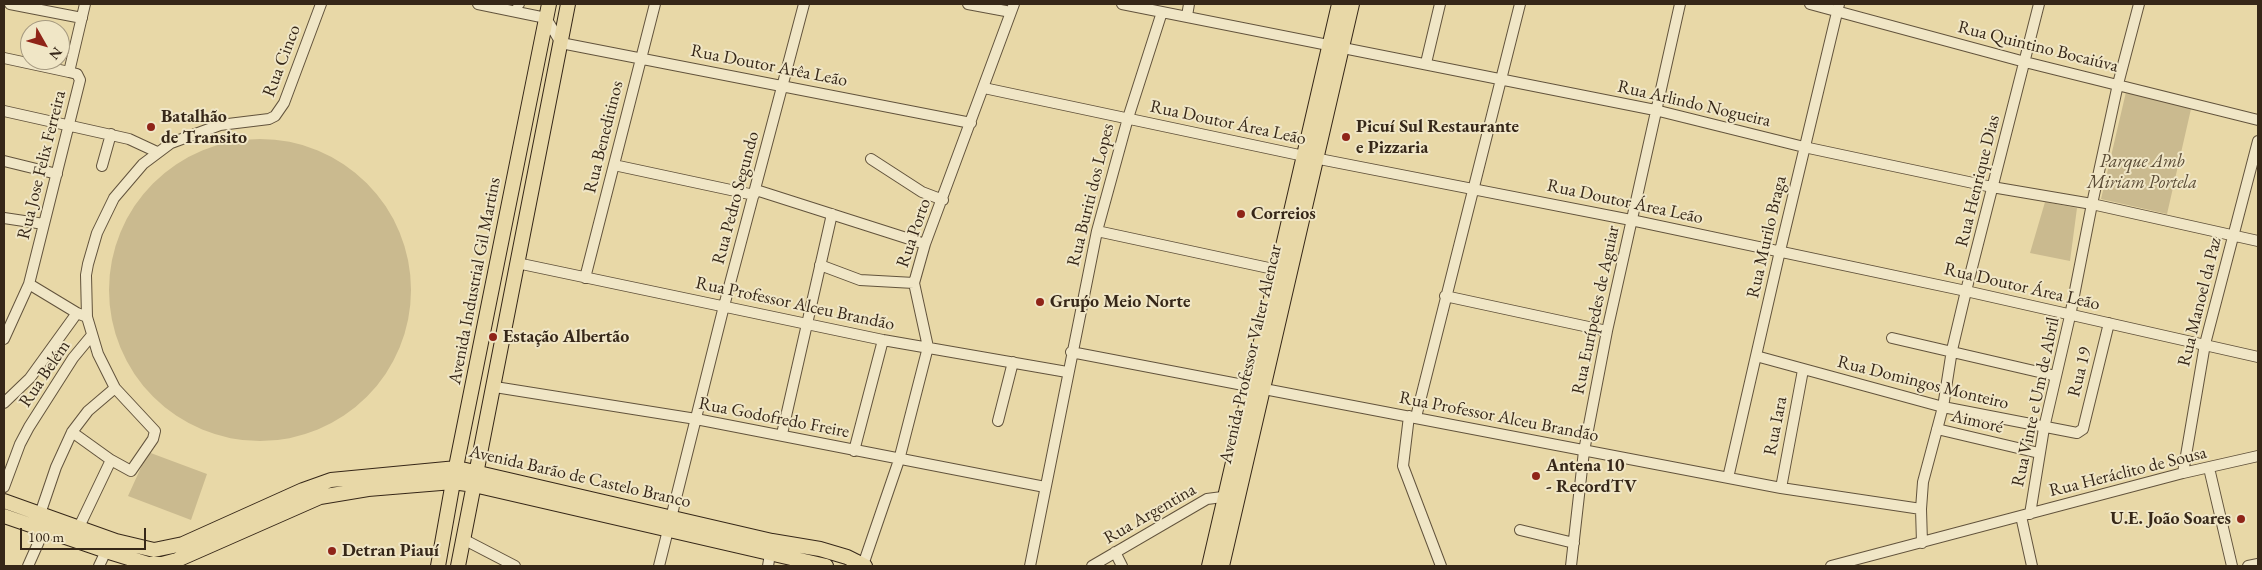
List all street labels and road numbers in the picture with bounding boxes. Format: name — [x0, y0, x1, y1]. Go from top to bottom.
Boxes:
street label: Rua Quintino Bocaiúva — [1955, 17, 2121, 77]
street label: Rua Cinco — [258, 22, 306, 100]
street label: Rua Doutor Arêa Leão — [689, 40, 849, 92]
street label: Rua Arlindo Nogueira — [1615, 76, 1773, 132]
street label: Rua Beneditinos — [580, 79, 628, 195]
street label: Rua Jose Felix Ferreira — [13, 88, 71, 242]
street label: Rua Doutor Área Leão — [1148, 96, 1308, 150]
street label: Rua Henrique Dias — [1951, 113, 2005, 249]
street label: Rua Buriti dos Lopes — [1063, 121, 1119, 269]
street label: Rua Pedro Segundo — [708, 129, 764, 267]
street label: Rua Murilo Braga — [1742, 174, 1792, 300]
street label: Rua Doutor Área Leão — [1545, 175, 1705, 229]
street label: Avenida Industrial Gil Martins — [444, 176, 506, 386]
street label: Rua Porto — [892, 196, 936, 270]
street label: Rua Eurípedes de Aguiar — [1568, 224, 1624, 396]
street label: Rua Manoel da Paz — [2174, 235, 2226, 369]
street label: Avenida Professor Valter Alencar — [1215, 242, 1287, 466]
street label: Rua Doutor Área Leão — [1942, 259, 2102, 315]
street label: Rua Professor Alceu Brandão — [694, 272, 896, 336]
street label: Rua Vinte e Um de Abril — [2007, 315, 2065, 489]
street label: Rua Belém — [15, 336, 75, 412]
street label: Rua 19 — [2063, 345, 2097, 399]
street label: Rua Domingos Monteiro — [1835, 351, 2011, 415]
street label: Rua Professor Alceu Brandão — [1397, 387, 1601, 447]
street label: Rua Godofredo Freire — [697, 393, 851, 443]
street label: Rua Iara — [1760, 395, 1792, 457]
street label: Aimoré — [1949, 406, 2005, 438]
street label: Avenida Barão de Castelo Branco — [467, 441, 693, 513]
street label: Rua Heráclito de Sousa — [2047, 442, 2209, 502]
street label: Rua Argentina — [1100, 479, 1200, 549]

